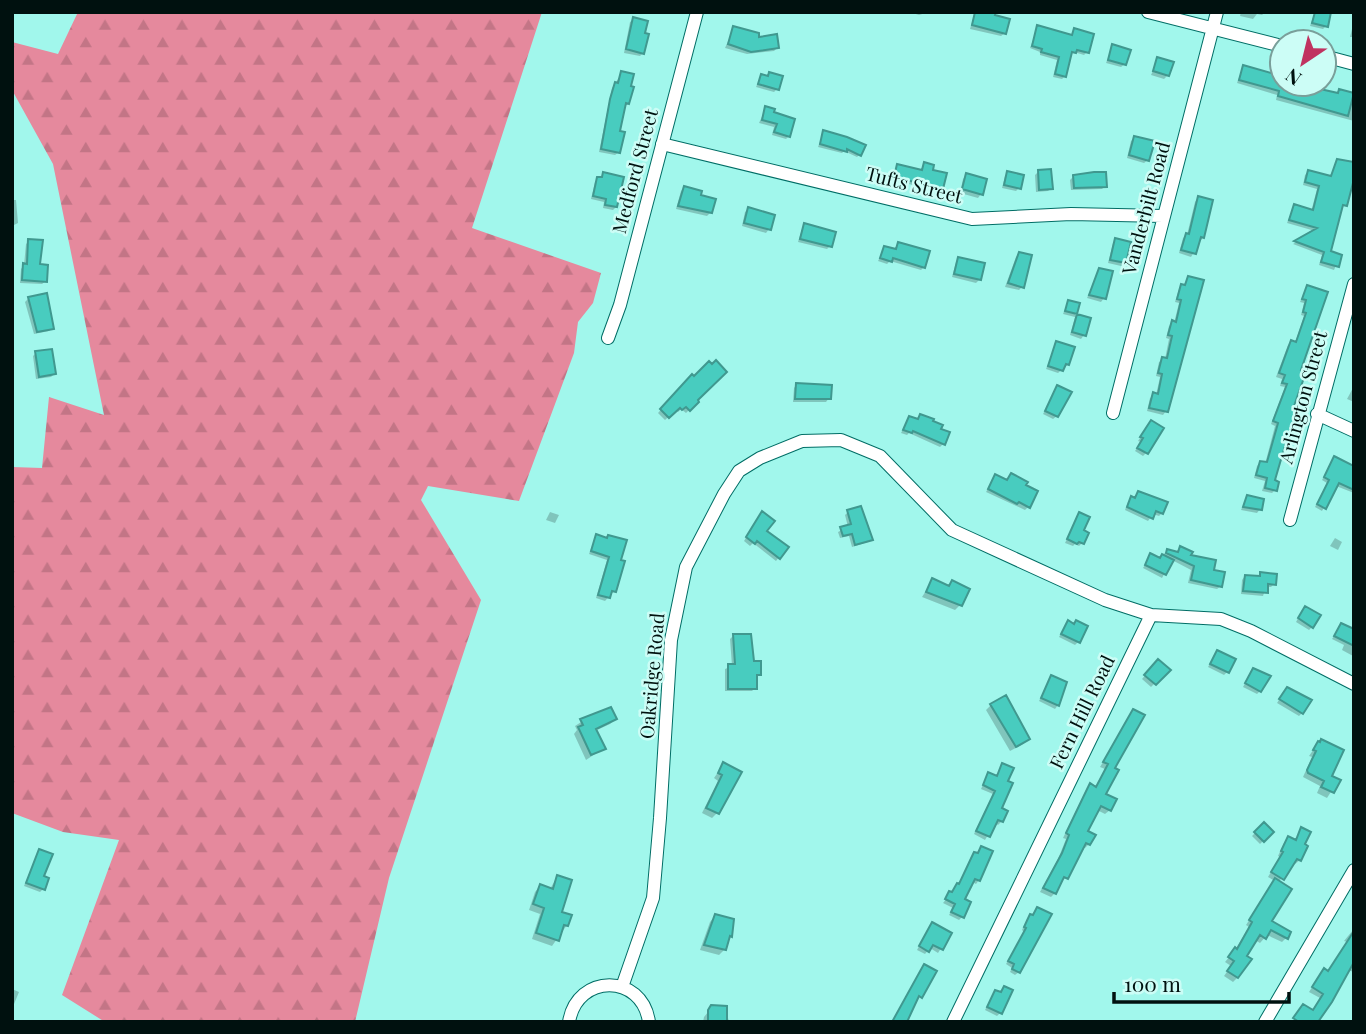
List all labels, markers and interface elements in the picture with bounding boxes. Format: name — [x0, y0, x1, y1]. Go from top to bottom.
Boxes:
north arrow — [1268, 28, 1338, 98]
text: N — [1279, 63, 1306, 92]
street label: Medford Street — [605, 105, 663, 236]
street label: Vanderbilt Road — [1115, 138, 1175, 278]
street label: Tufts Street — [863, 159, 966, 209]
street label: Arlington Street — [1272, 327, 1332, 467]
street label: Oakridge Road — [633, 612, 669, 740]
street label: Fern Hill Road — [1042, 650, 1120, 773]
scale bar — [1114, 960, 1289, 1004]
text: 100 m — [1124, 969, 1181, 997]

